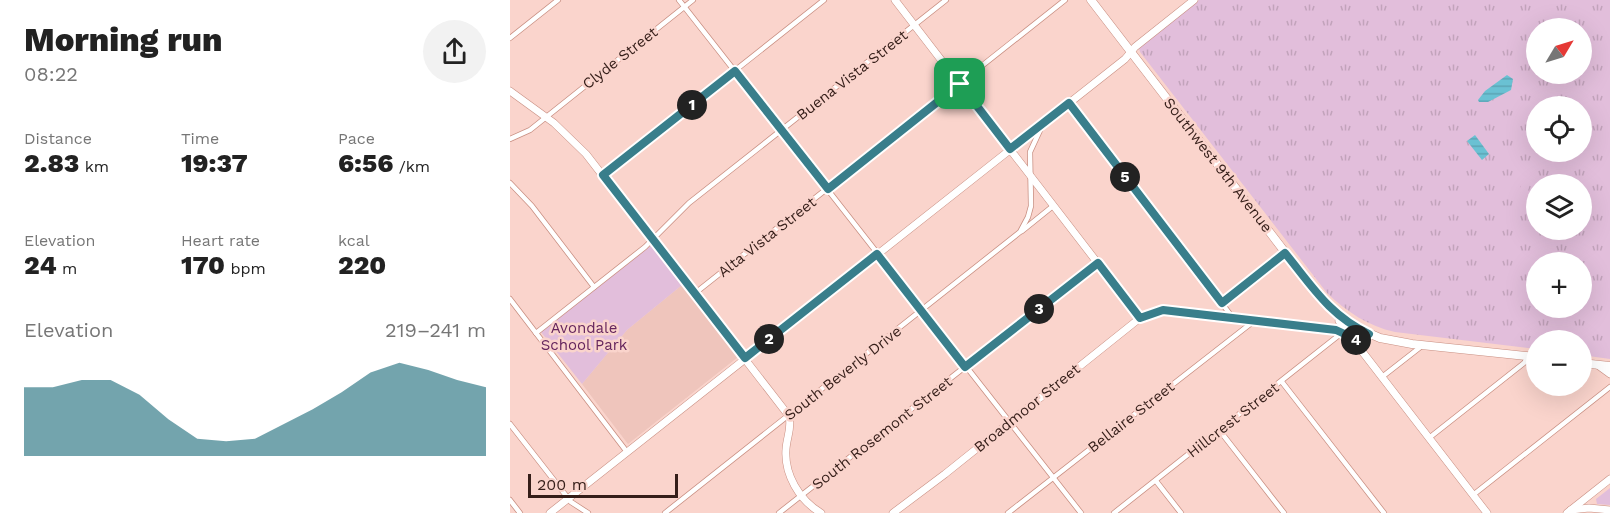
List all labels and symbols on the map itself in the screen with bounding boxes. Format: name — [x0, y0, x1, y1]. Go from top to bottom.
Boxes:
north arrow — [1526, 18, 1592, 84]
street label: Clyde Street — [579, 23, 662, 93]
street label: Buena Vista Street — [793, 26, 912, 124]
pin — [934, 58, 985, 109]
pin: 1 — [677, 90, 707, 120]
street label: Southwest 9th Avenue — [1160, 94, 1276, 236]
pin: 5 — [1110, 162, 1140, 192]
street label: Alta Vista Street — [714, 193, 820, 281]
pin: 3 — [1024, 294, 1054, 324]
park label: Avondale School Park — [541, 319, 628, 354]
street label: South Beverly Drive — [781, 322, 905, 424]
pin: 2 — [754, 324, 784, 354]
pin: 4 — [1341, 325, 1371, 355]
street label: Broadmoor Street — [970, 359, 1084, 456]
street label: South Rosemont Street — [808, 372, 956, 493]
street label: Bellaire Street — [1084, 377, 1178, 456]
street label: Hillcrest Street — [1183, 378, 1283, 461]
scale bar — [528, 471, 678, 498]

